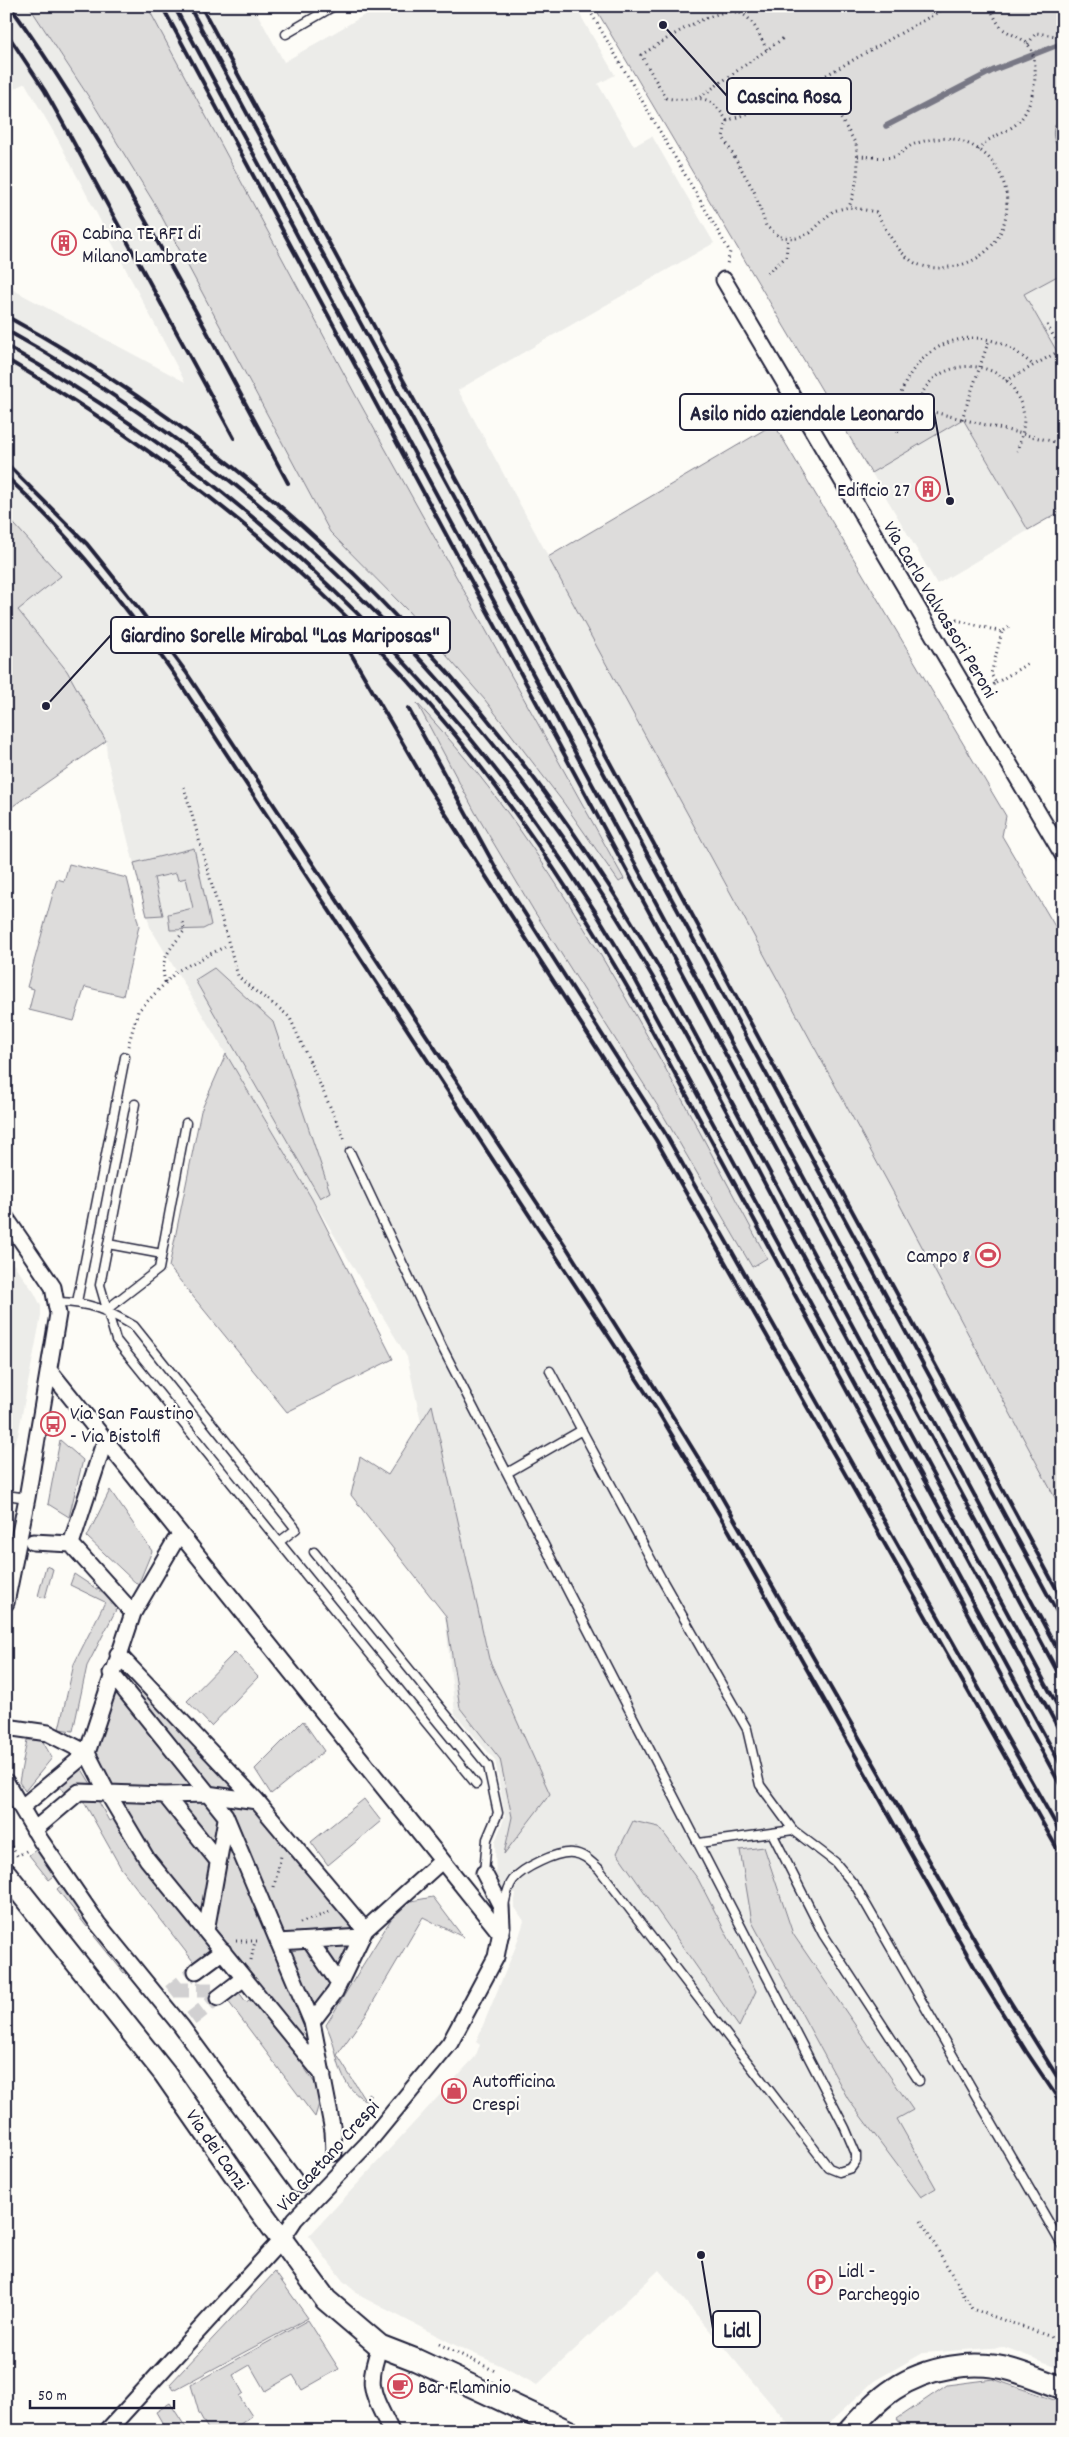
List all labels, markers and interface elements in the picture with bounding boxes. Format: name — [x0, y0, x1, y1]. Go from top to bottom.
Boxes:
callout: Cascina Rosa — [727, 78, 851, 114]
text: Cascina Rosa — [737, 84, 842, 114]
place label: Cabina TE RFI di Milano Lambrate — [82, 221, 207, 272]
building icon: Cabina TE RFI di Milano Lambrate — [51, 230, 77, 256]
callout: Asilo nido aziendale Leonardo — [680, 394, 934, 430]
text: Asilo nido aziendale Leonardo — [690, 401, 924, 431]
building icon: Edificio 27 — [915, 476, 941, 502]
place label: Edificio 27 — [837, 478, 910, 506]
street label: Via Carlo Valvassori Peroni — [874, 517, 1003, 705]
callout: Giardino Sorelle Mirabal "Las Mariposas" — [111, 617, 450, 653]
text: Giardino Sorelle Mirabal "Las Mariposas" — [120, 623, 440, 653]
sports icon: Campo 8 — [975, 1242, 1001, 1268]
place label: Campo 8 — [906, 1244, 970, 1272]
place label: Via San Faustino - Via Bistolfi — [70, 1401, 194, 1452]
bus stop icon: Via San Faustino - Via Bistolfi — [40, 1411, 66, 1437]
place label: Autofficina Crespi — [472, 2069, 555, 2120]
shop icon: Autofficina Crespi — [441, 2078, 467, 2104]
street label: Via Gaetano Crespi — [271, 2094, 388, 2219]
street label: Via dei Canzi — [177, 2104, 254, 2197]
place label: Lidl - Parcheggio — [838, 2259, 920, 2310]
parking icon: Lidl - Parcheggio — [807, 2269, 833, 2295]
callout: Lidl — [713, 2311, 760, 2347]
text: Lidl — [723, 2318, 752, 2348]
cafe icon: Bar Flaminio — [387, 2373, 413, 2399]
place label: Bar Flaminio — [418, 2375, 511, 2403]
scale bar — [30, 2377, 174, 2409]
text: 50 m — [38, 2386, 67, 2408]

